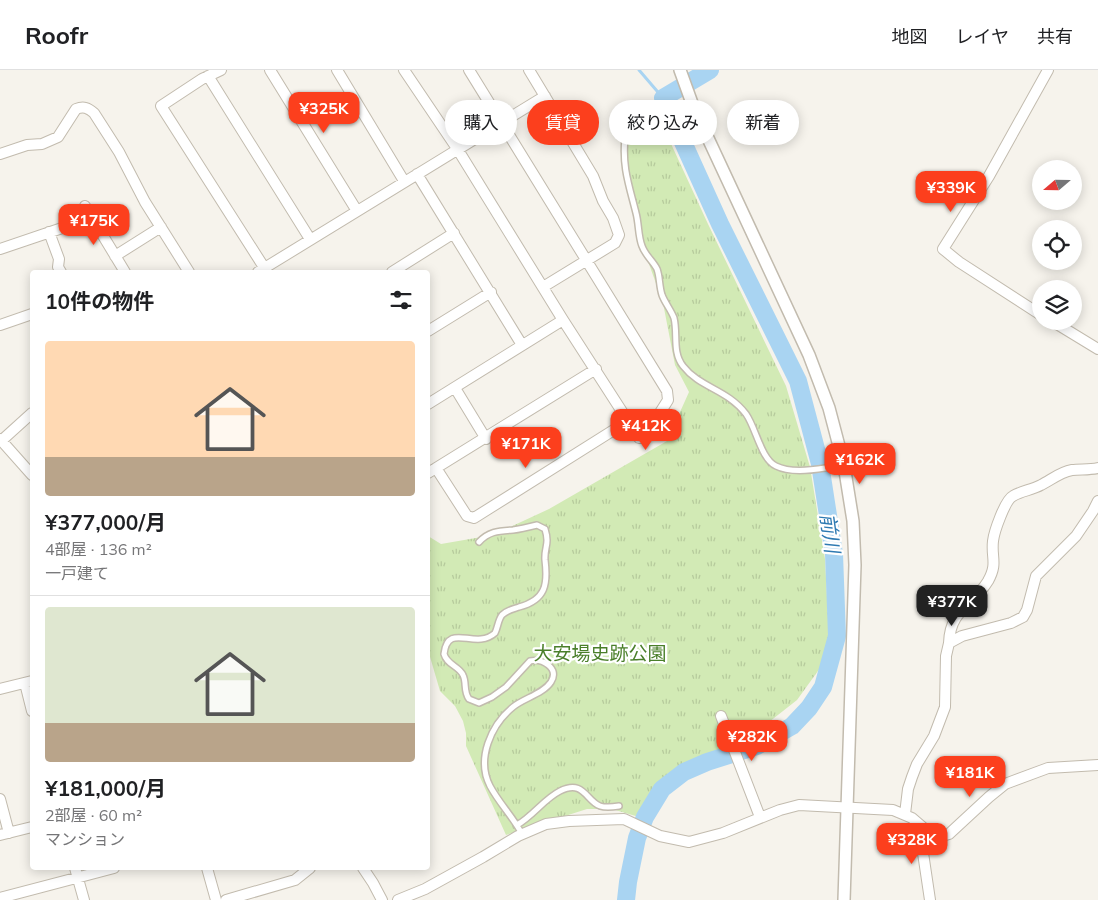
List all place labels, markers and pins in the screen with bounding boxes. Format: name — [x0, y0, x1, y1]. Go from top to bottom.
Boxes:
pin: ¥325K — [289, 92, 359, 134]
pin: ¥339K — [916, 170, 986, 213]
pin: ¥175K — [59, 204, 129, 246]
pin: ¥412K — [611, 408, 681, 451]
pin: ¥171K — [491, 426, 561, 469]
pin: ¥162K — [825, 442, 895, 485]
pin: ¥377K — [917, 584, 987, 627]
pin: ¥282K — [717, 720, 787, 762]
pin: ¥181K — [935, 756, 1005, 798]
pin: ¥328K — [877, 822, 947, 865]

